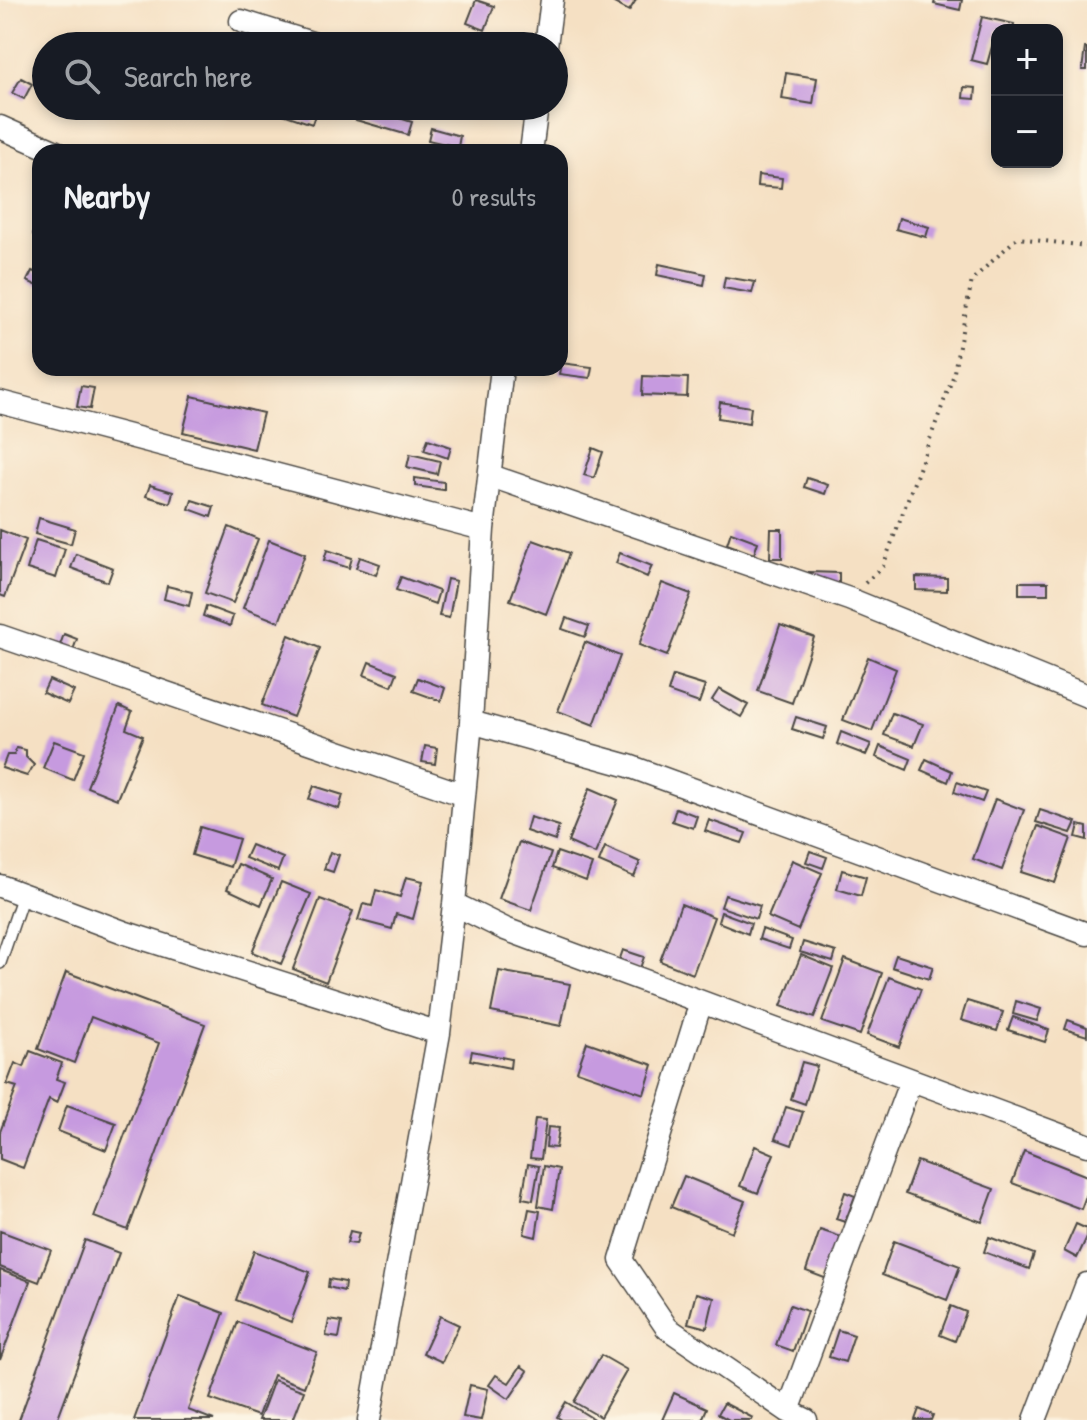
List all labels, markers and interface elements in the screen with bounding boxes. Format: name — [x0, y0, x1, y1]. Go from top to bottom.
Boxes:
map controls — [991, 24, 1063, 168]
button: + — [991, 24, 1063, 96]
search box — [32, 32, 568, 120]
icon: search — [60, 54, 104, 98]
text: Search here — [124, 56, 252, 96]
button: − — [991, 96, 1063, 168]
text: Nearby — [64, 173, 150, 219]
text: 0 results — [452, 179, 536, 214]

